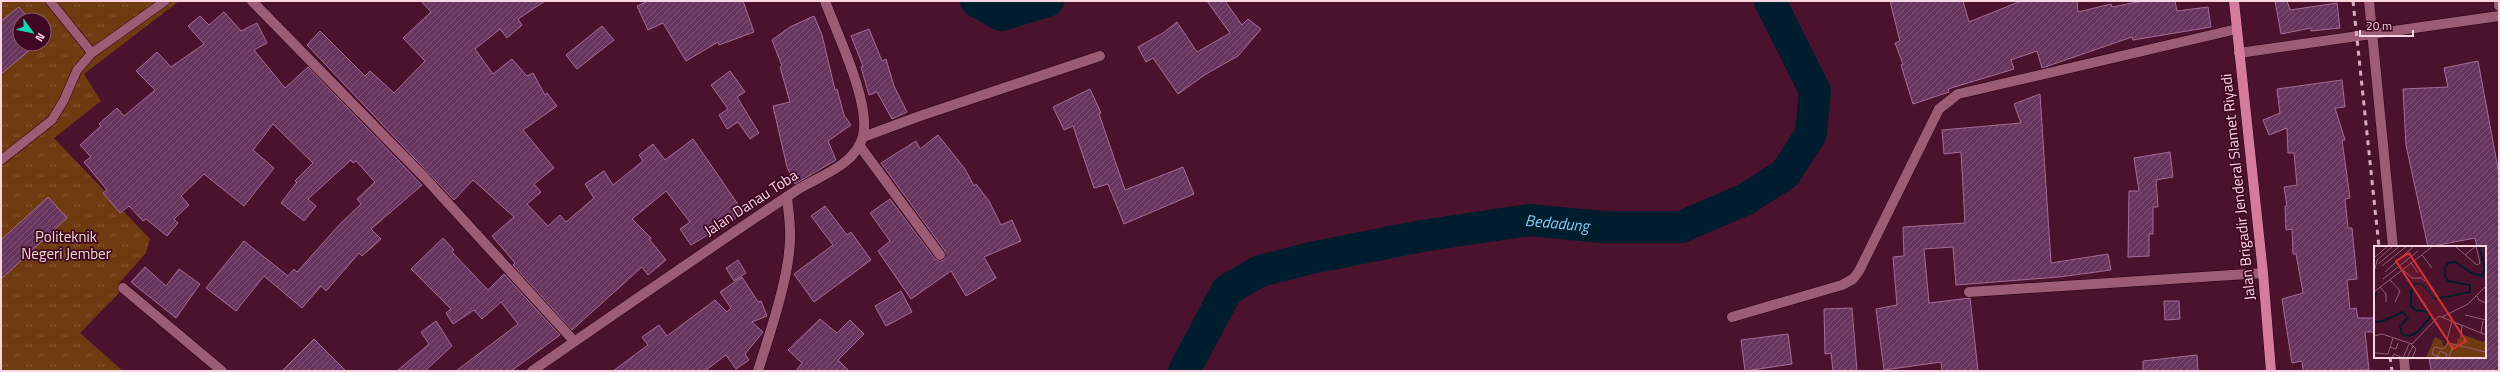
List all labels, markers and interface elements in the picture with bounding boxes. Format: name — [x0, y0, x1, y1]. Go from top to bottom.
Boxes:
north arrow — [12, 12, 52, 52]
scale bar — [2360, 12, 2413, 38]
text: 20 m — [2366, 16, 2392, 35]
text: N — [32, 30, 49, 45]
street label: Jalan Brigadir Jenderal Slamet Riyadi — [2214, 73, 2261, 302]
street label: Jalan Danau Toba — [699, 163, 803, 242]
water label: Bedadung — [1524, 208, 1593, 238]
park label: Politeknik Negeri Jember — [21, 225, 111, 265]
inset map — [2374, 246, 2486, 358]

